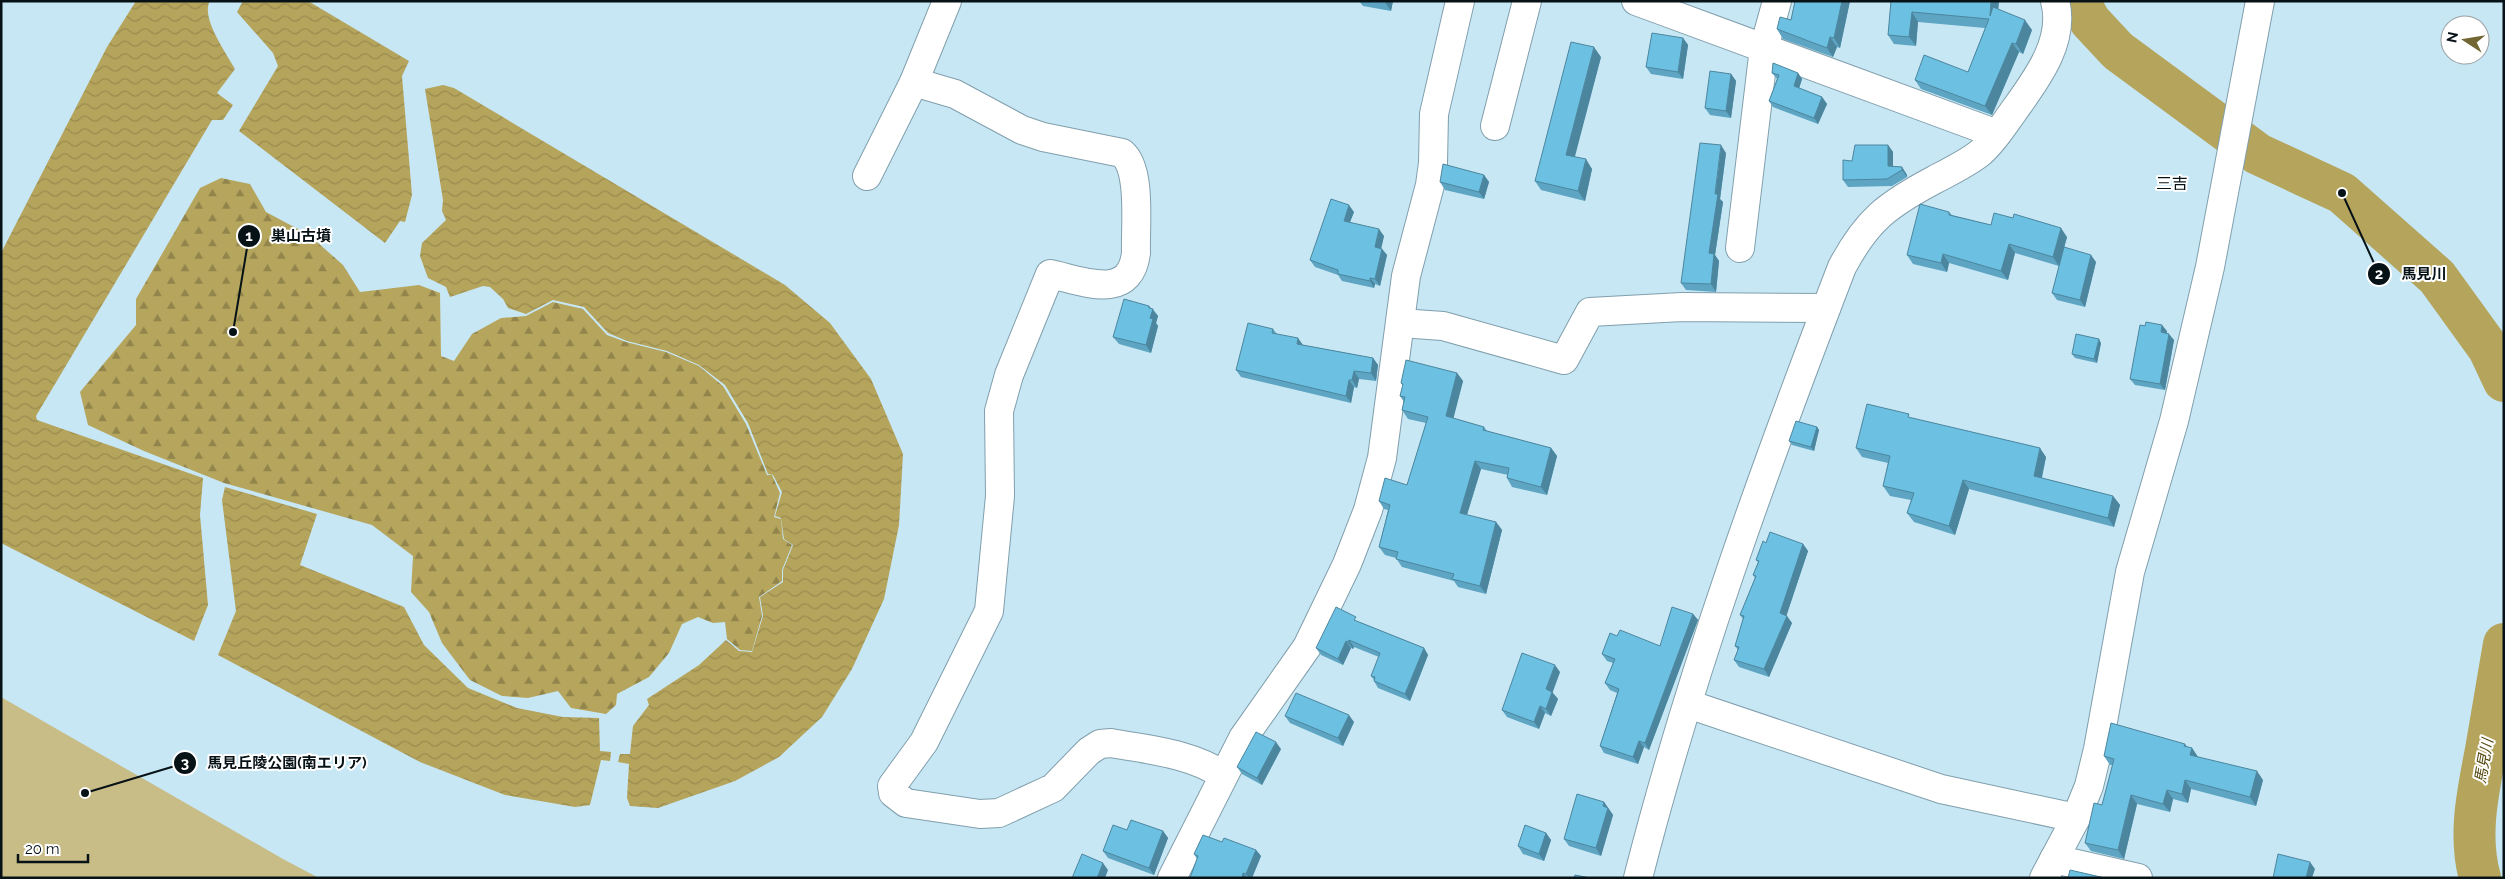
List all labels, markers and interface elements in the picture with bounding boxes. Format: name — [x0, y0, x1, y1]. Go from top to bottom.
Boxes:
north arrow — [2440, 15, 2490, 65]
text: N — [2443, 30, 2461, 44]
district label: 三吉 — [2156, 174, 2188, 193]
callout: 巣山古墳 — [236, 221, 341, 251]
text: 1 — [245, 227, 253, 245]
text: 巣山古墳 — [271, 227, 331, 245]
callout: 馬見川 — [2366, 259, 2456, 289]
text: 2 — [2375, 265, 2383, 283]
text: 馬見川 — [2401, 265, 2447, 283]
water label: 馬見川 — [2471, 735, 2497, 785]
callout: 馬見丘陵公園(南エリア) — [172, 748, 376, 778]
text: 3 — [181, 754, 189, 772]
text: 馬見丘陵公園(南エリア) — [207, 754, 367, 772]
scale bar — [18, 832, 88, 864]
text: 20 m — [25, 840, 60, 858]

